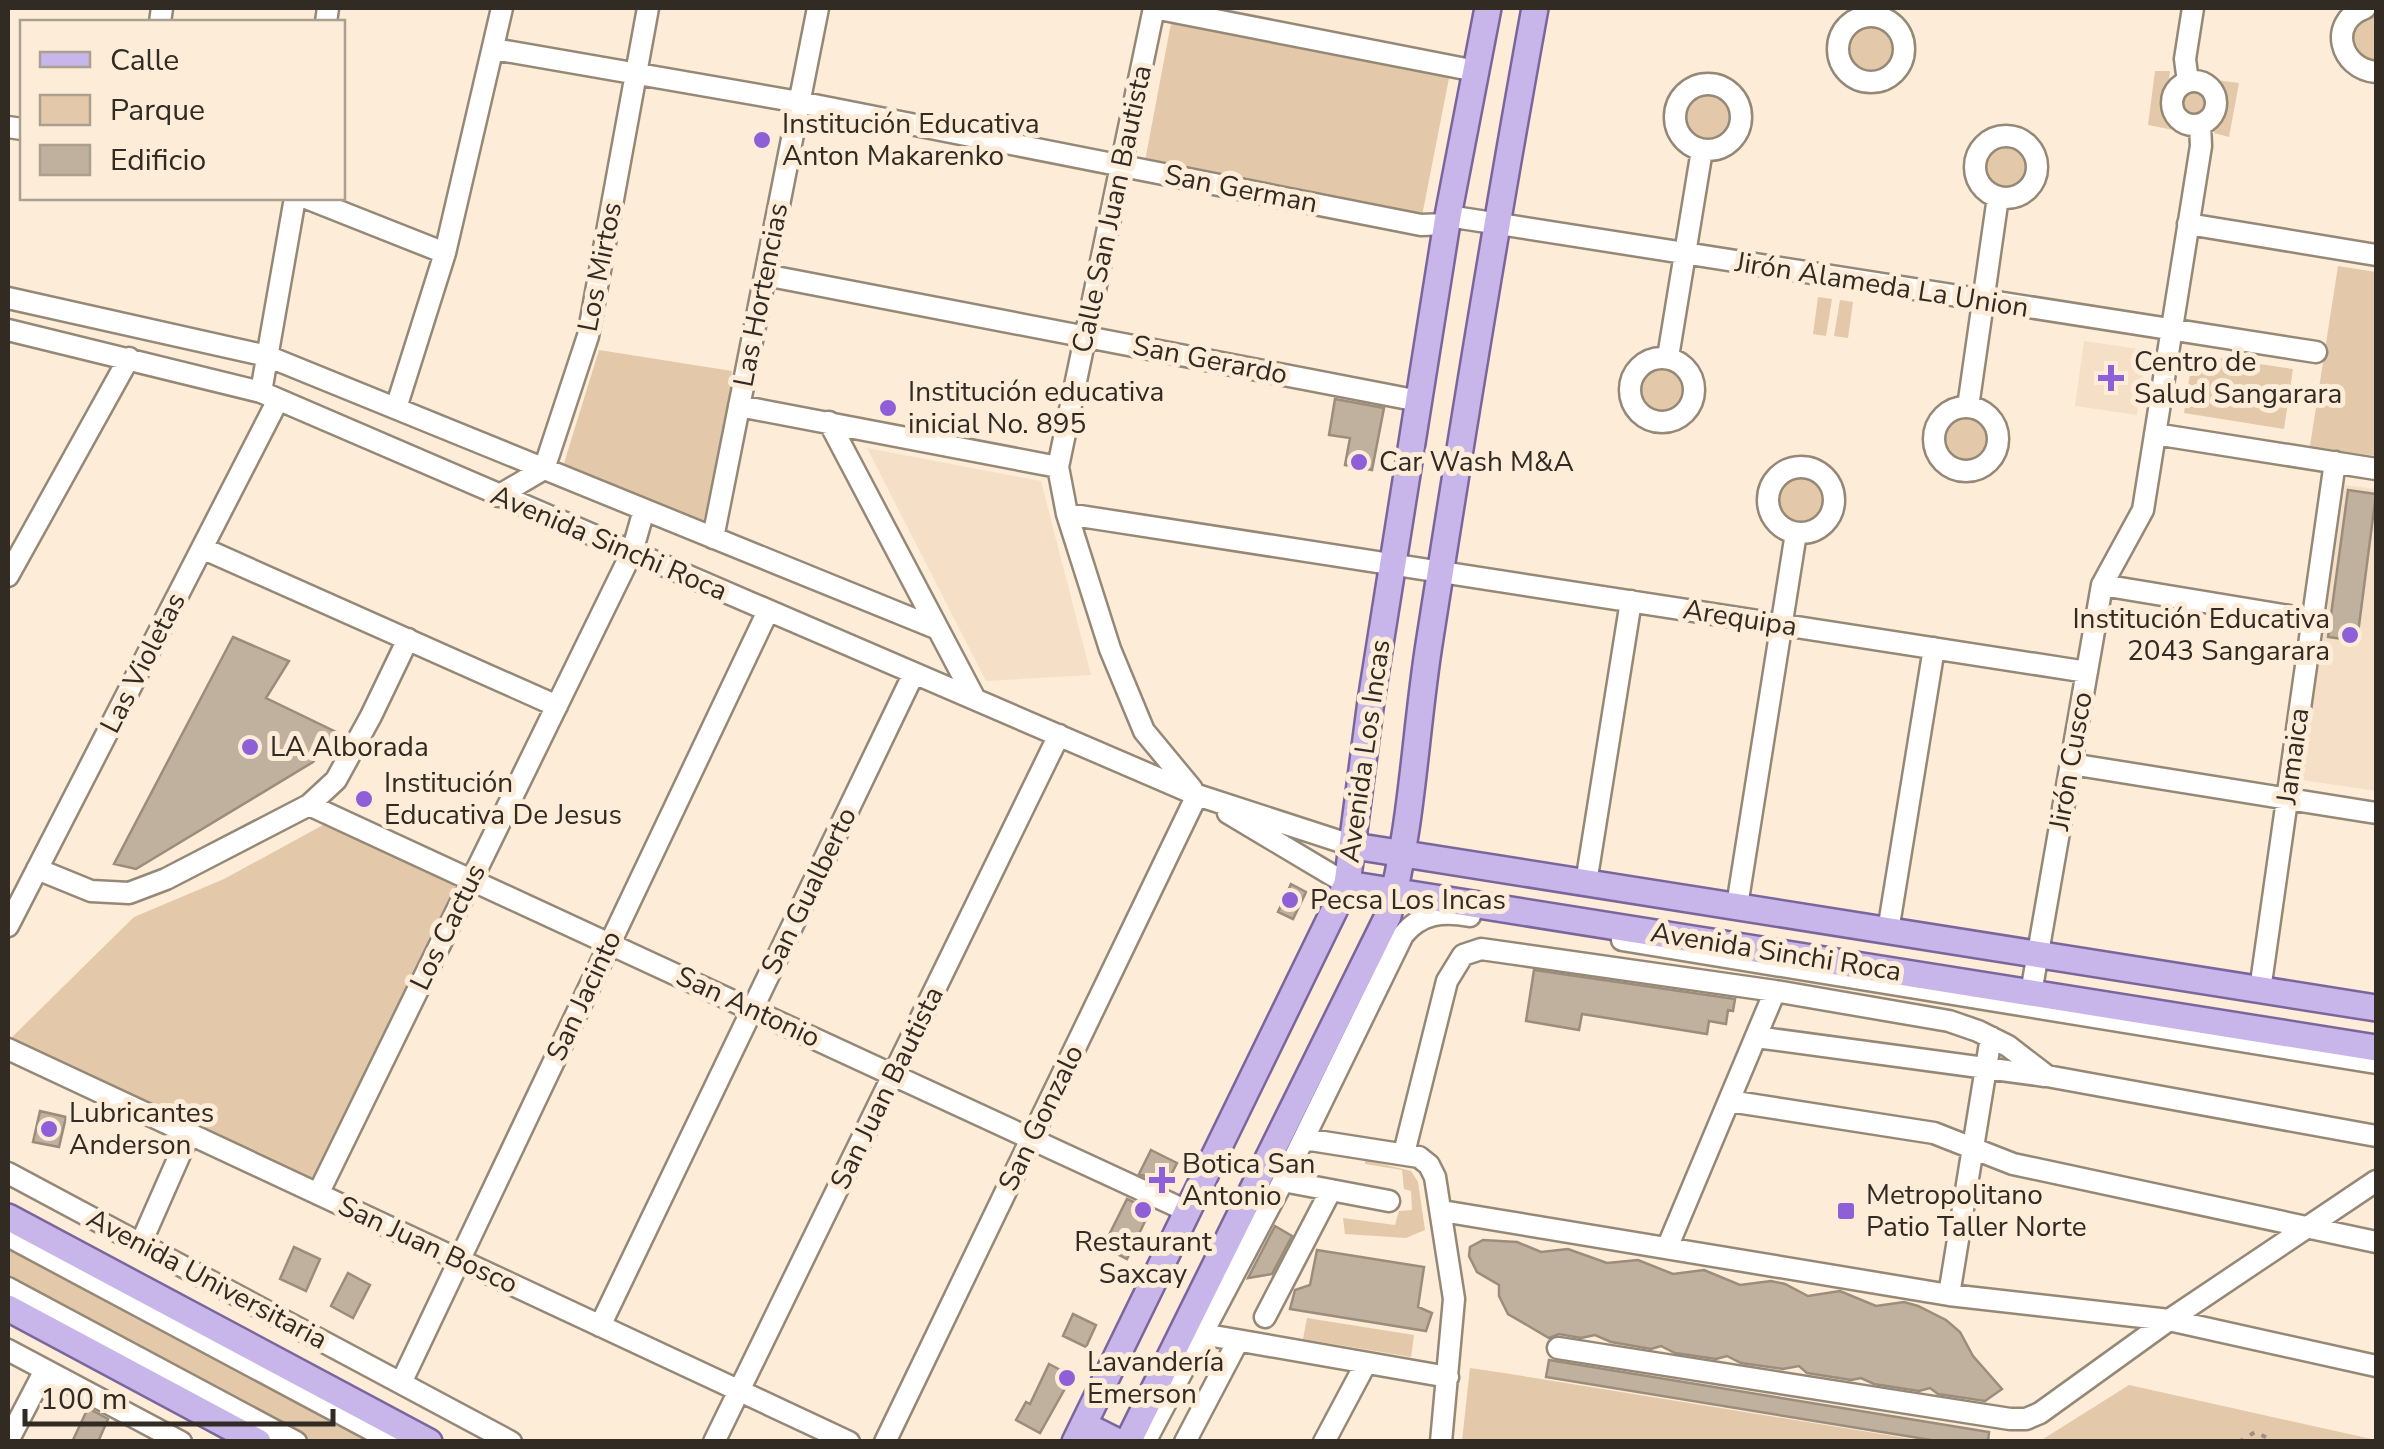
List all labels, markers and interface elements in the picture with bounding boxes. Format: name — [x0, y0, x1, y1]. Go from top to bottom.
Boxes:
legend — [20, 20, 345, 200]
text: Calle — [110, 40, 179, 81]
street label: Calle San Juan Bautista — [1063, 62, 1161, 356]
text: Parque — [110, 90, 205, 131]
place label: Institución Educativa Anton Makarenko — [782, 105, 1040, 175]
marker: Institución Educativa Anton Makarenko — [751, 129, 773, 151]
text: Edificio — [110, 140, 206, 181]
street label: San German — [1161, 156, 1321, 222]
street label: Los Mirtos — [569, 199, 631, 335]
street label: Las Hortencias — [725, 200, 797, 390]
street label: Jirón Alameda La Union — [1732, 243, 2031, 327]
street label: San Gerardo — [1129, 326, 1291, 394]
place label: Centro de Salud Sangarara — [2134, 343, 2342, 413]
marker: Centro de Salud Sangarara — [2098, 365, 2124, 391]
place label: Institución educativa inicial No. 895 — [908, 373, 1164, 443]
marker: Institución educativa inicial No. 895 — [877, 397, 899, 419]
place label: Car Wash M&A — [1379, 443, 1574, 481]
marker: Car Wash M&A — [1348, 451, 1370, 473]
street label: Avenida Sinchi Roca — [485, 476, 733, 610]
street label: Las Violetas — [91, 586, 195, 740]
street label: Arequipa — [1680, 590, 1800, 646]
place label: Institución Educativa 2043 Sangarara — [2072, 600, 2330, 670]
marker: Institución Educativa 2043 Sangarara — [2339, 624, 2361, 646]
street label: Avenida Los Incas — [1331, 637, 1399, 865]
street label: Jirón Cusco — [2040, 689, 2102, 834]
street label: Jamaica — [2267, 705, 2319, 808]
place label: LA Alborada — [270, 728, 429, 766]
marker: LA Alborada — [239, 736, 261, 758]
place label: Institución Educativa De Jesus — [384, 764, 622, 834]
marker: Institución Educativa De Jesus — [353, 788, 375, 810]
street label: San Gualberto — [752, 801, 866, 981]
street label: Los Cactus — [401, 857, 495, 997]
place label: Pecsa Los Incas — [1310, 881, 1506, 919]
marker: Pecsa Los Incas — [1279, 889, 1301, 911]
street label: Avenida Sinchi Roca — [1648, 913, 1904, 991]
street label: San Jacinto — [537, 925, 631, 1067]
street label: San Antonio — [670, 957, 826, 1057]
street label: San Juan Bautista — [821, 980, 953, 1196]
street label: San Gonzalo — [989, 1039, 1093, 1197]
place label: Lubricantes Anderson — [69, 1094, 214, 1164]
marker: Lubricantes Anderson — [38, 1118, 60, 1140]
place label: Botica San Antonio — [1182, 1145, 1316, 1215]
marker: Botica San Antonio — [1151, 1169, 1173, 1191]
place label: Metropolitano Patio Taller Norte — [1866, 1176, 2087, 1246]
street label: San Juan Bosco — [332, 1187, 524, 1303]
street label: Avenida Universitaria — [80, 1199, 334, 1359]
marker: Restaurant Saxcay — [1132, 1199, 1154, 1221]
marker: Metropolitano Patio Taller Norte — [1835, 1200, 1857, 1222]
place label: Restaurant Saxcay — [1074, 1223, 1212, 1293]
place label: Lavandería Emerson — [1087, 1343, 1224, 1413]
scale bar — [25, 1364, 332, 1426]
marker: Lavandería Emerson — [1056, 1367, 1078, 1389]
text: 100 m — [40, 1379, 127, 1420]

